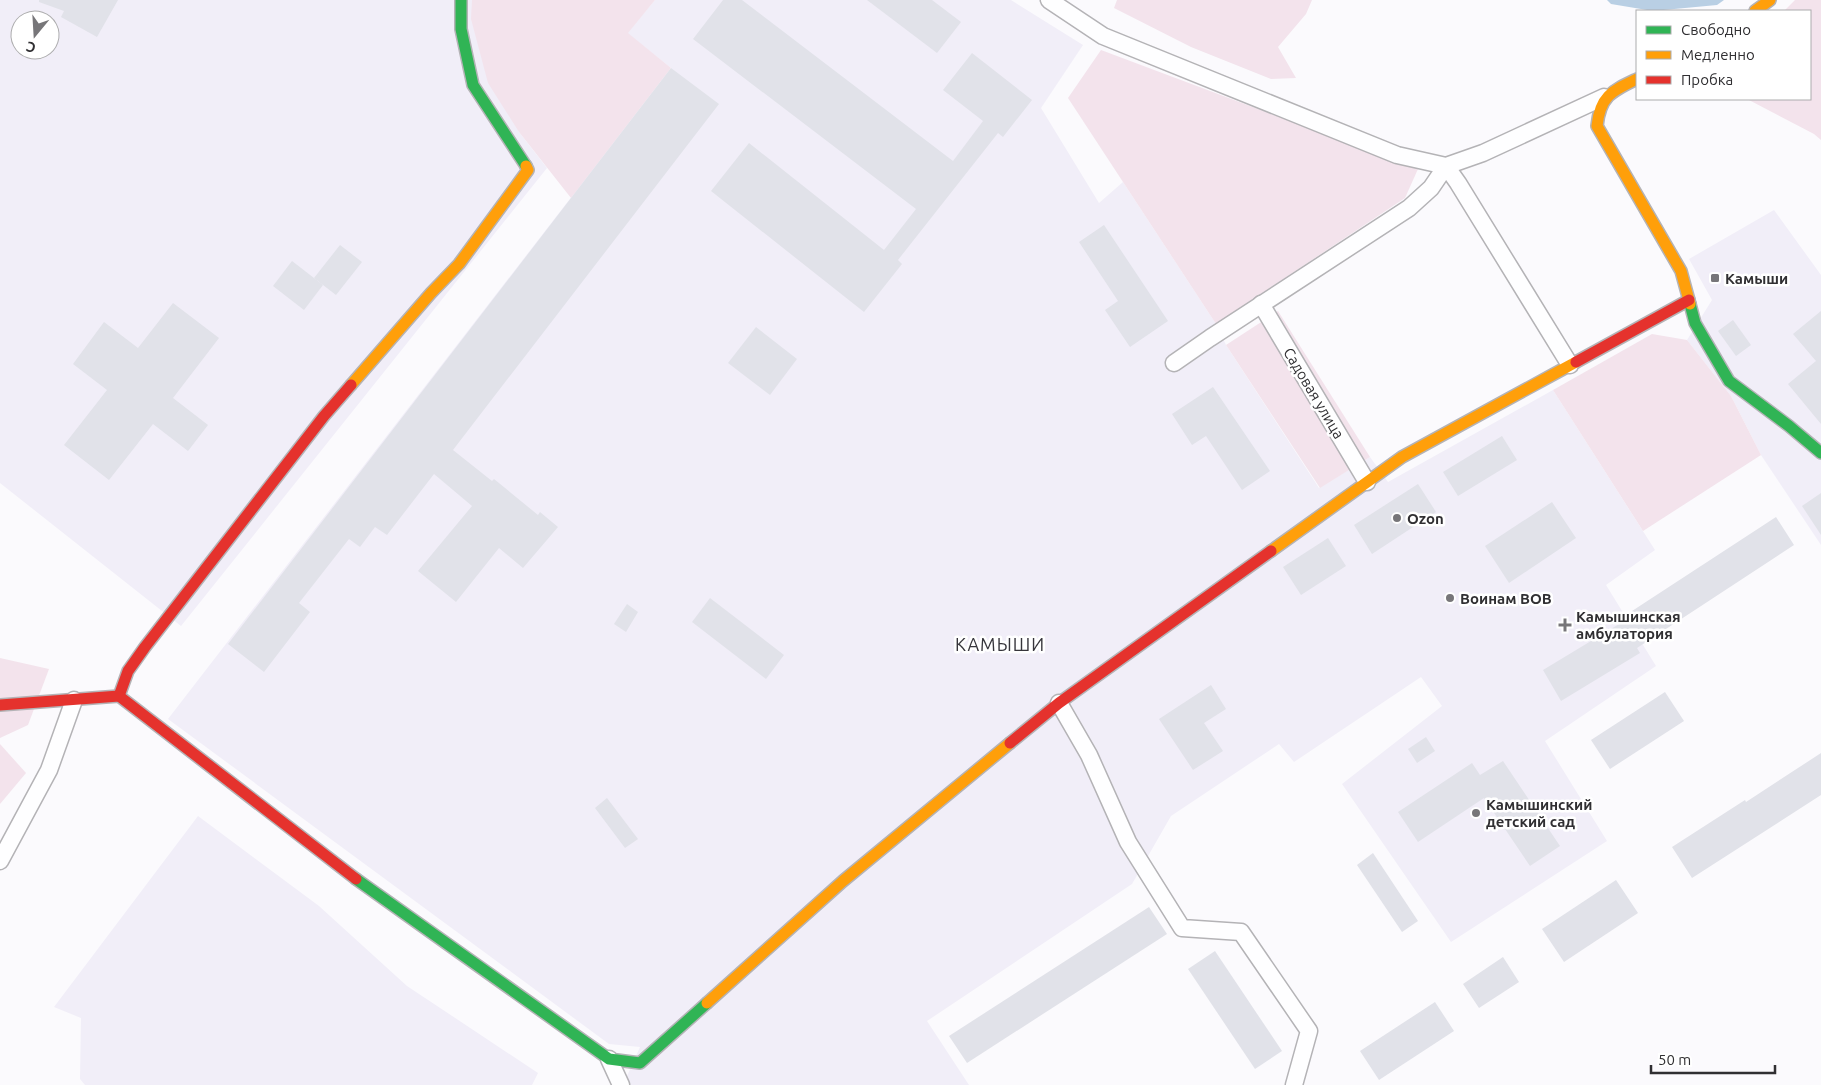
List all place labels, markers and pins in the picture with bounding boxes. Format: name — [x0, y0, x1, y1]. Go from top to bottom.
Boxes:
place label: Камыши — [1725, 270, 1788, 287]
marker: Камыши — [1709, 272, 1721, 284]
place label: Ozon — [1407, 510, 1444, 527]
marker: Ozon — [1391, 512, 1403, 524]
place label: Воинам ВОВ — [1460, 590, 1552, 607]
marker: Воинам ВОВ — [1444, 592, 1456, 604]
place label: Камышинская амбулатория — [1576, 608, 1681, 642]
marker: Камышинская амбулатория — [1558, 618, 1572, 632]
place label: Камышинский детский сад — [1486, 796, 1592, 830]
marker: Камышинский детский сад — [1470, 807, 1482, 819]

